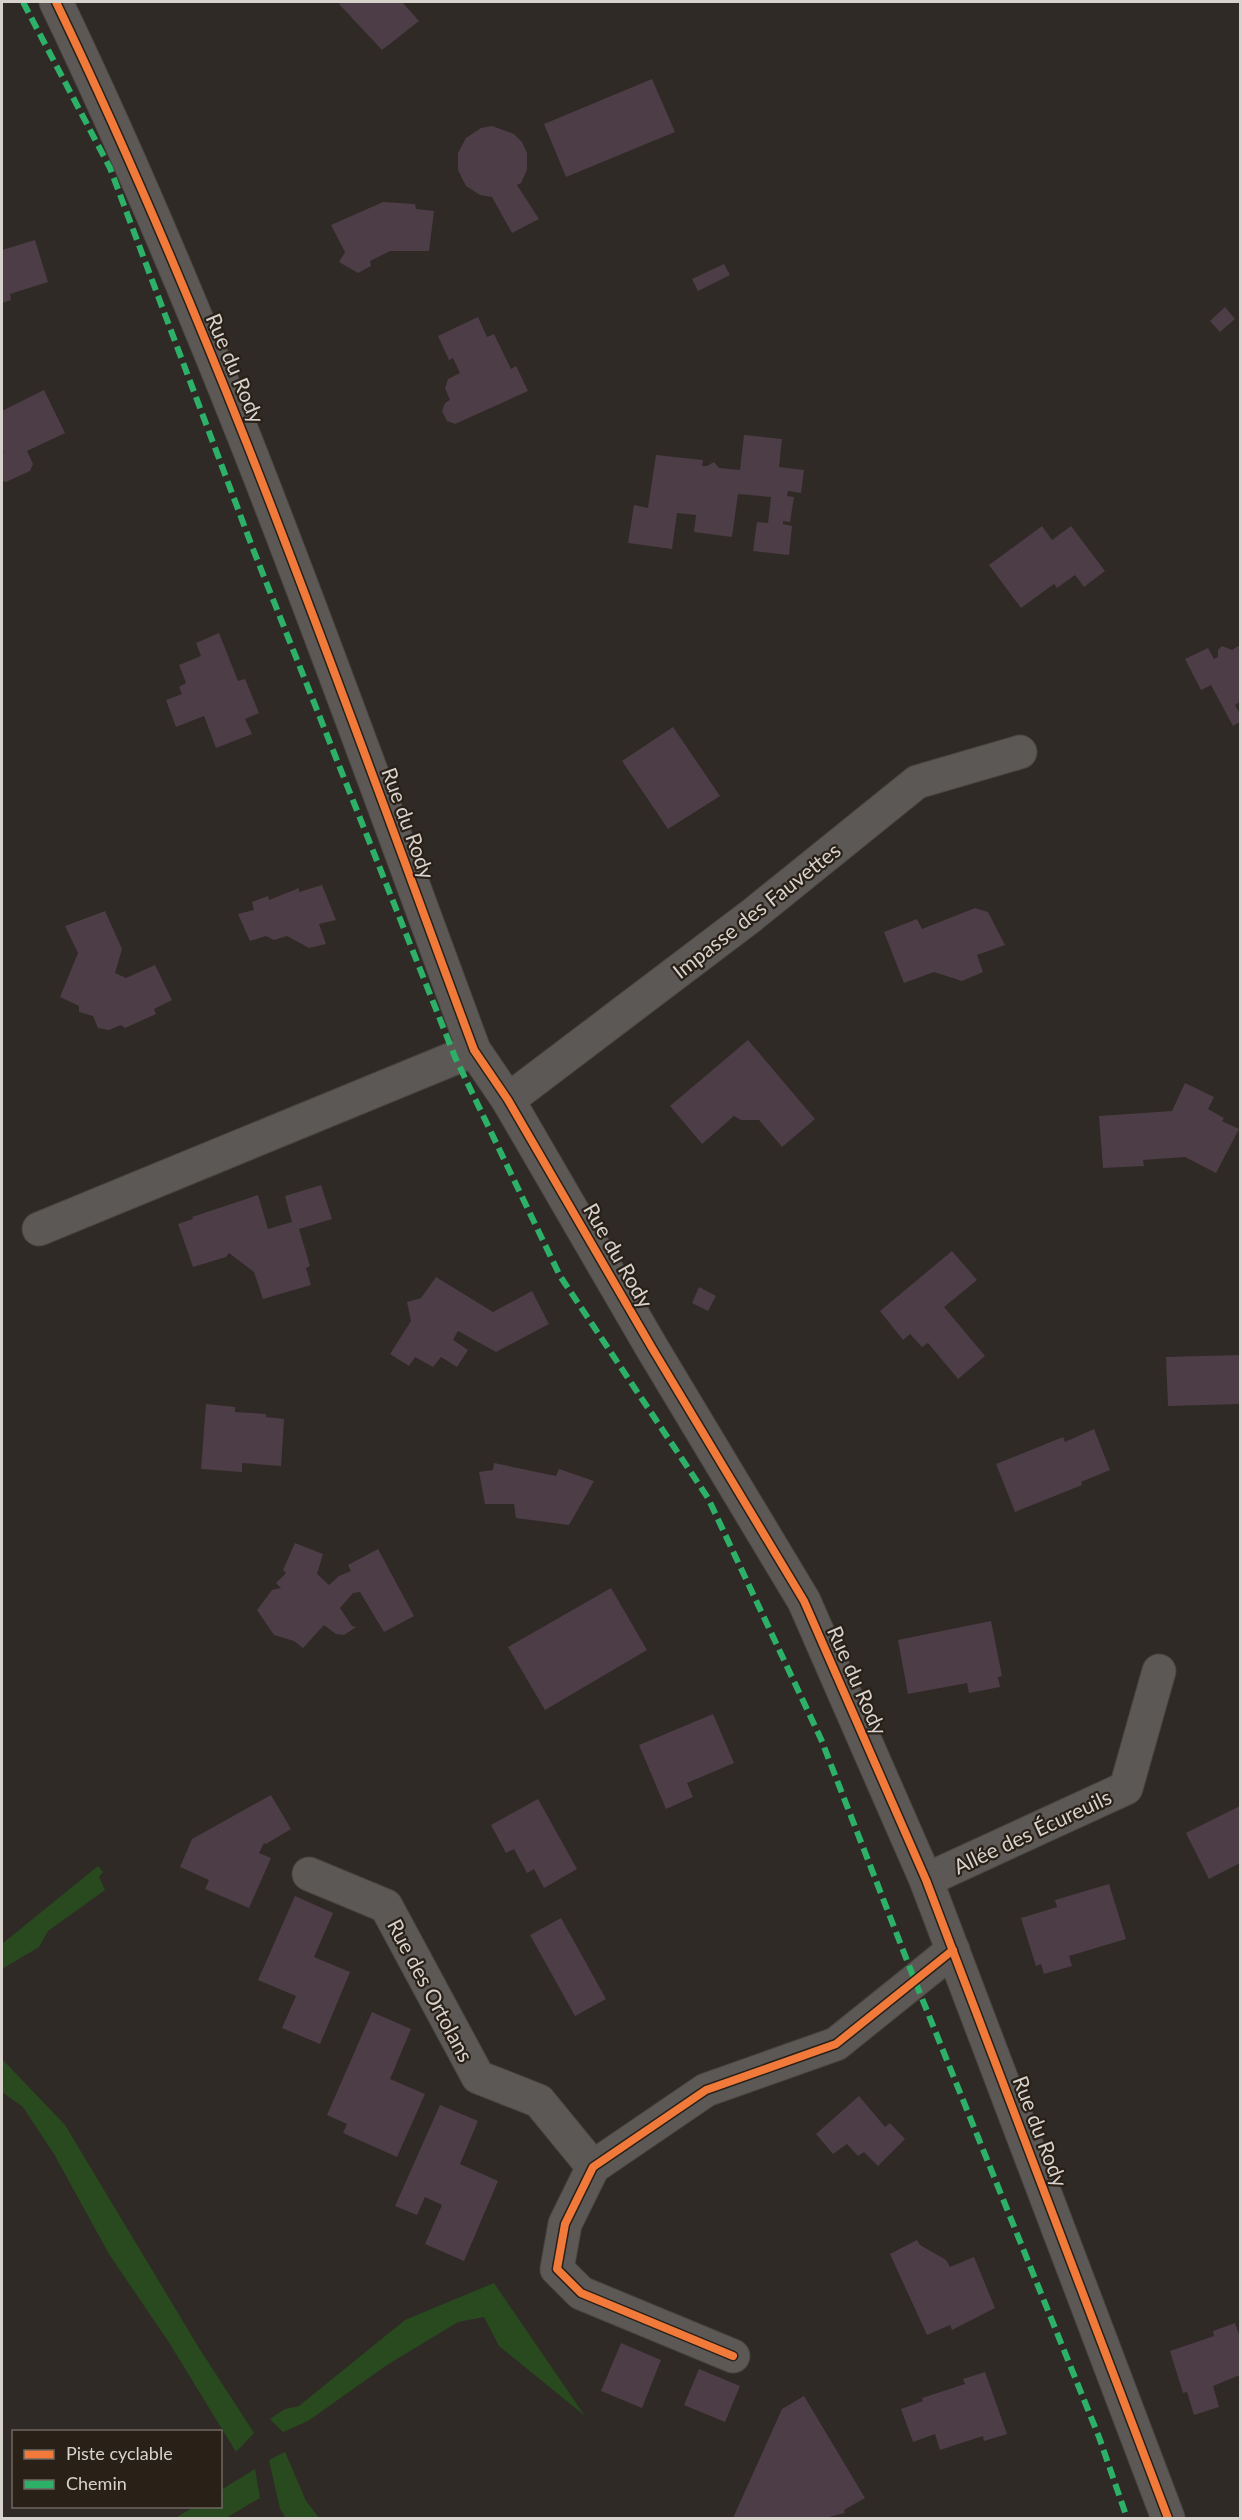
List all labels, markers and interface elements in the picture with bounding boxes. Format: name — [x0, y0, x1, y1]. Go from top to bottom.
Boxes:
street label: Rue du Rody — [202, 309, 270, 427]
street label: Rue du Rody — [377, 764, 441, 882]
street label: Impasse des Fauvettes — [667, 837, 845, 983]
street label: Rue du Rody — [579, 1198, 659, 1312]
street label: Rue du Rody — [823, 1622, 893, 1739]
street label: Allée des Écureuils — [949, 1783, 1115, 1879]
street label: Rue des Ortolans — [383, 1914, 479, 2066]
street label: Rue du Rody — [1008, 2072, 1074, 2190]
legend — [12, 2430, 222, 2508]
text: Piste cyclable — [66, 2442, 173, 2464]
text: Chemin — [66, 2472, 127, 2494]

